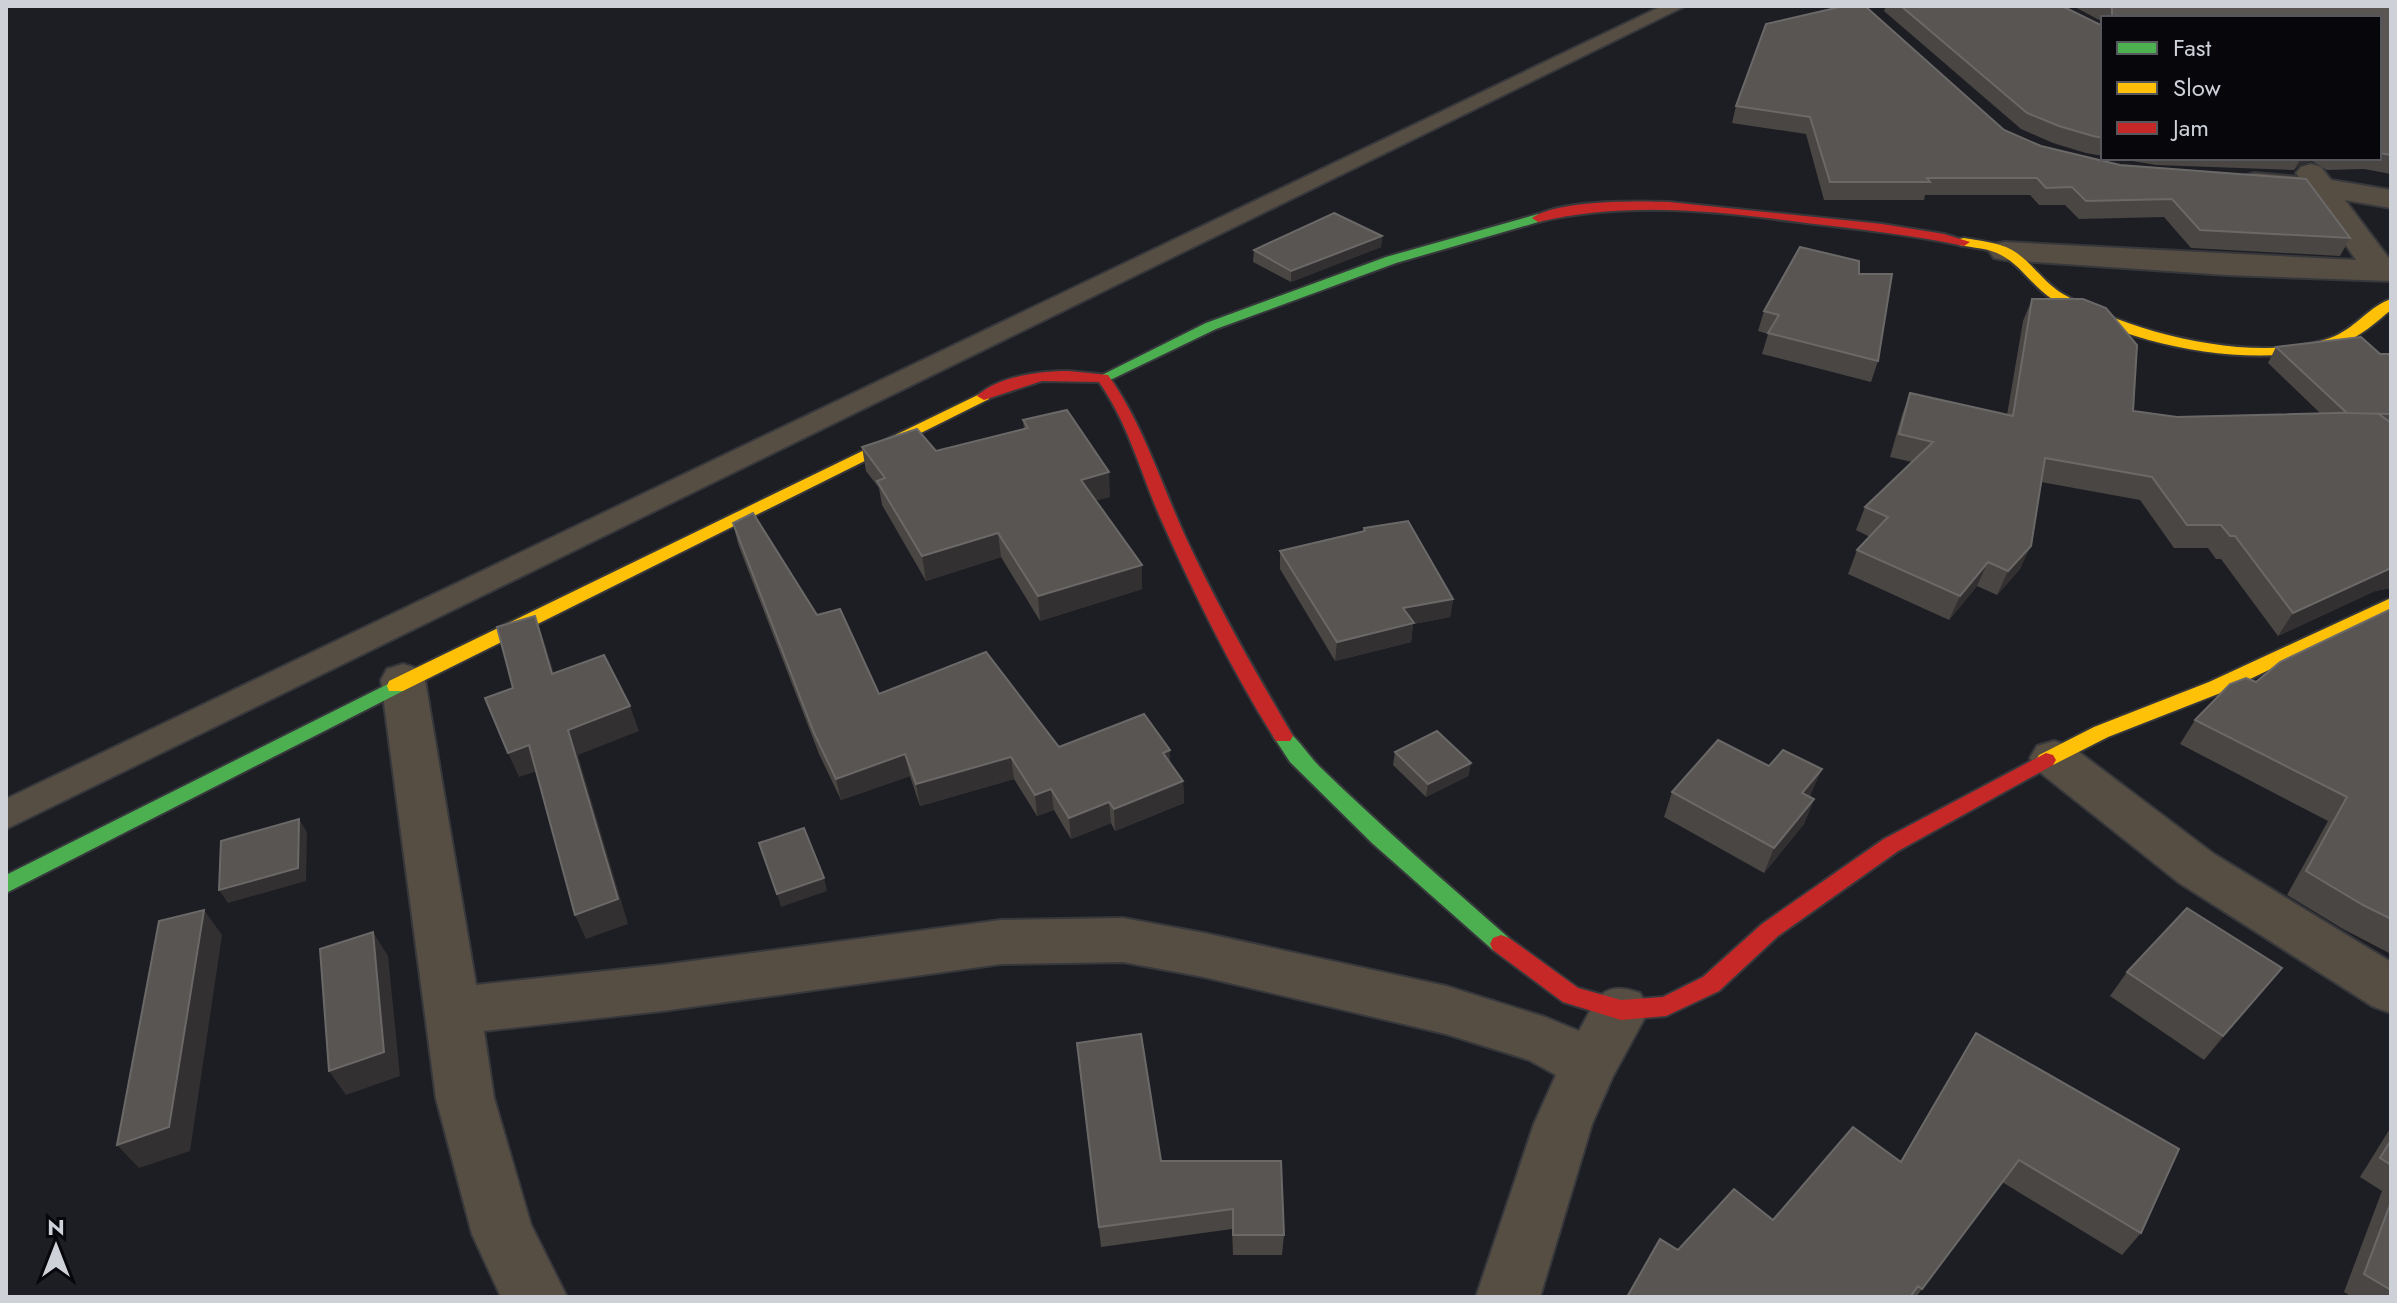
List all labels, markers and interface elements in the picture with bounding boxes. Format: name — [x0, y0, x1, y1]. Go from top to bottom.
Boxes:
legend — [2101, 16, 2381, 160]
text: Fast — [2173, 30, 2211, 65]
text: Slow — [2173, 70, 2221, 105]
text: Jam — [2170, 110, 2209, 145]
north arrow — [16, 1207, 96, 1287]
text: N — [47, 1211, 65, 1243]

